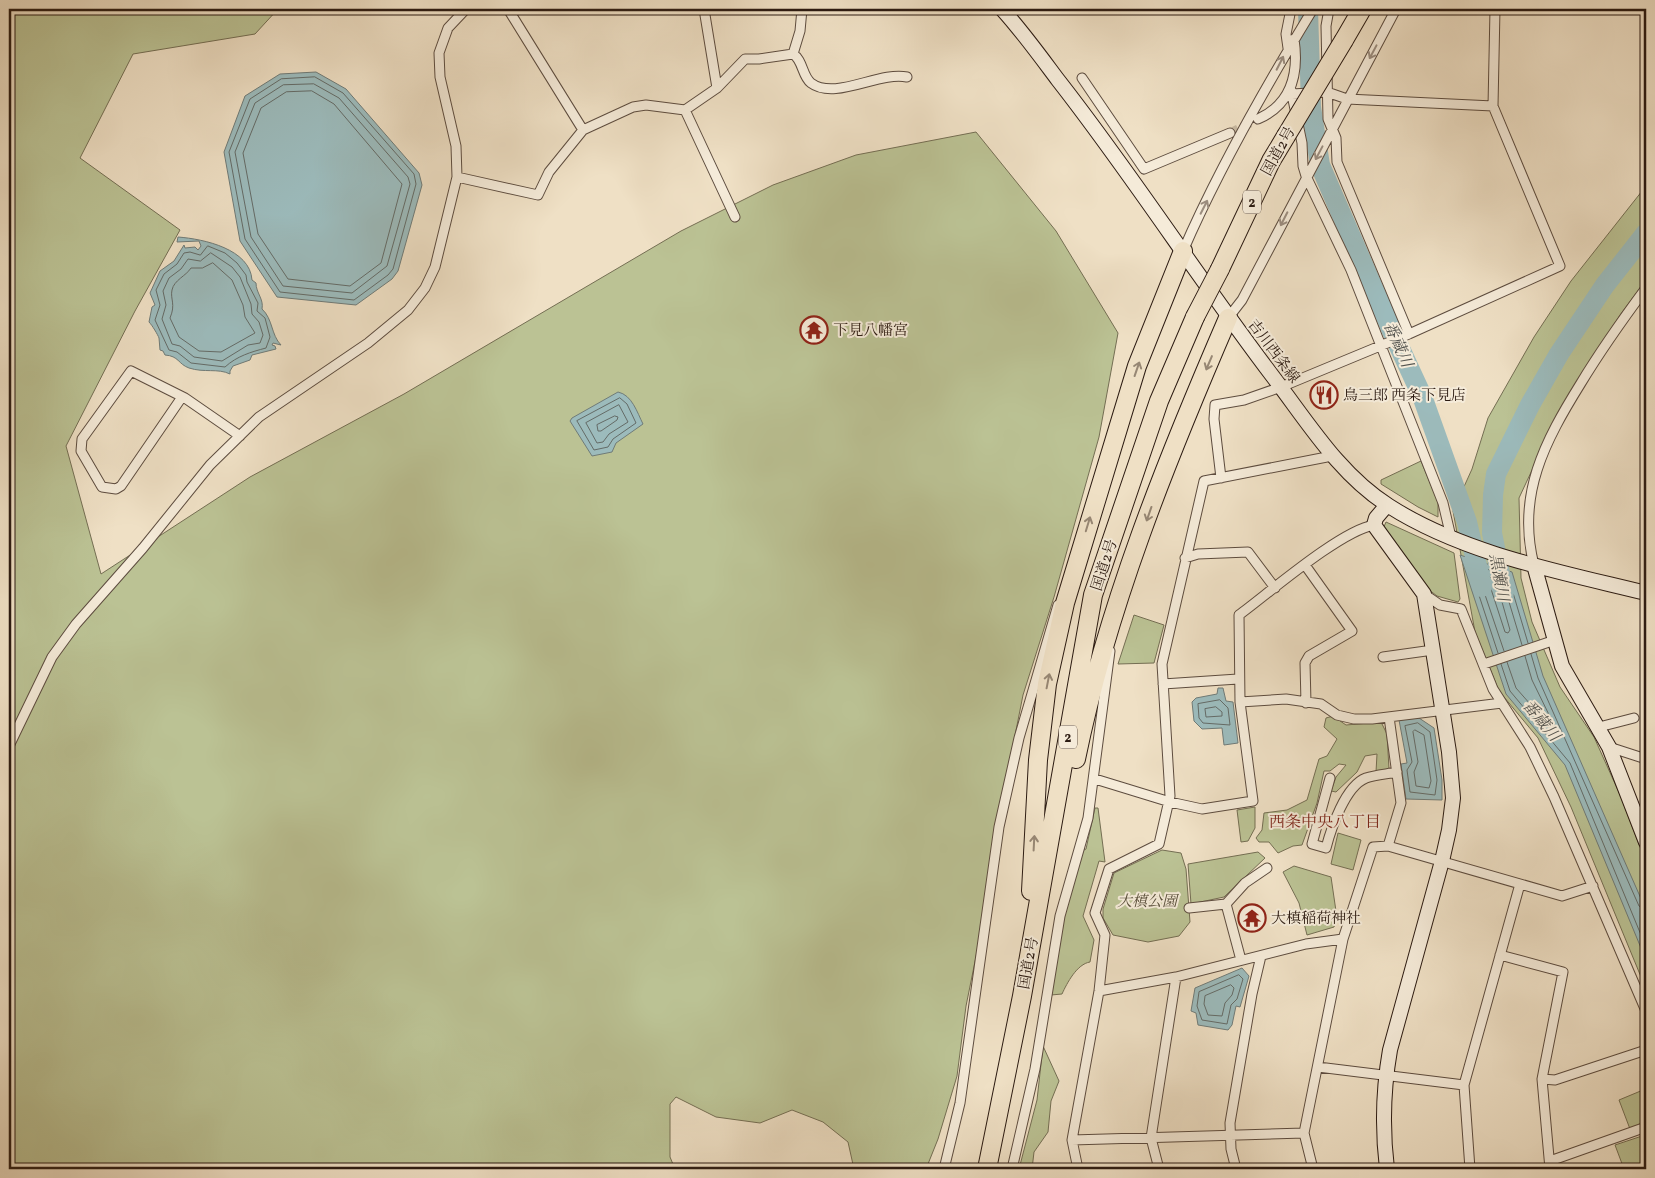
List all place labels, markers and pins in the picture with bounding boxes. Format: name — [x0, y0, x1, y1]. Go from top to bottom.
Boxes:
temple icon: 下見八幡宮 — [799, 315, 829, 345]
place label: 下見八幡宮 — [833, 321, 908, 342]
restaurant icon: 鳥三郎 西条下見店 — [1309, 380, 1339, 410]
place label: 鳥三郎 西条下見店 — [1343, 386, 1466, 407]
temple icon: 大槙稲荷神社 — [1237, 903, 1267, 933]
place label: 大槙稲荷神社 — [1271, 909, 1361, 930]

